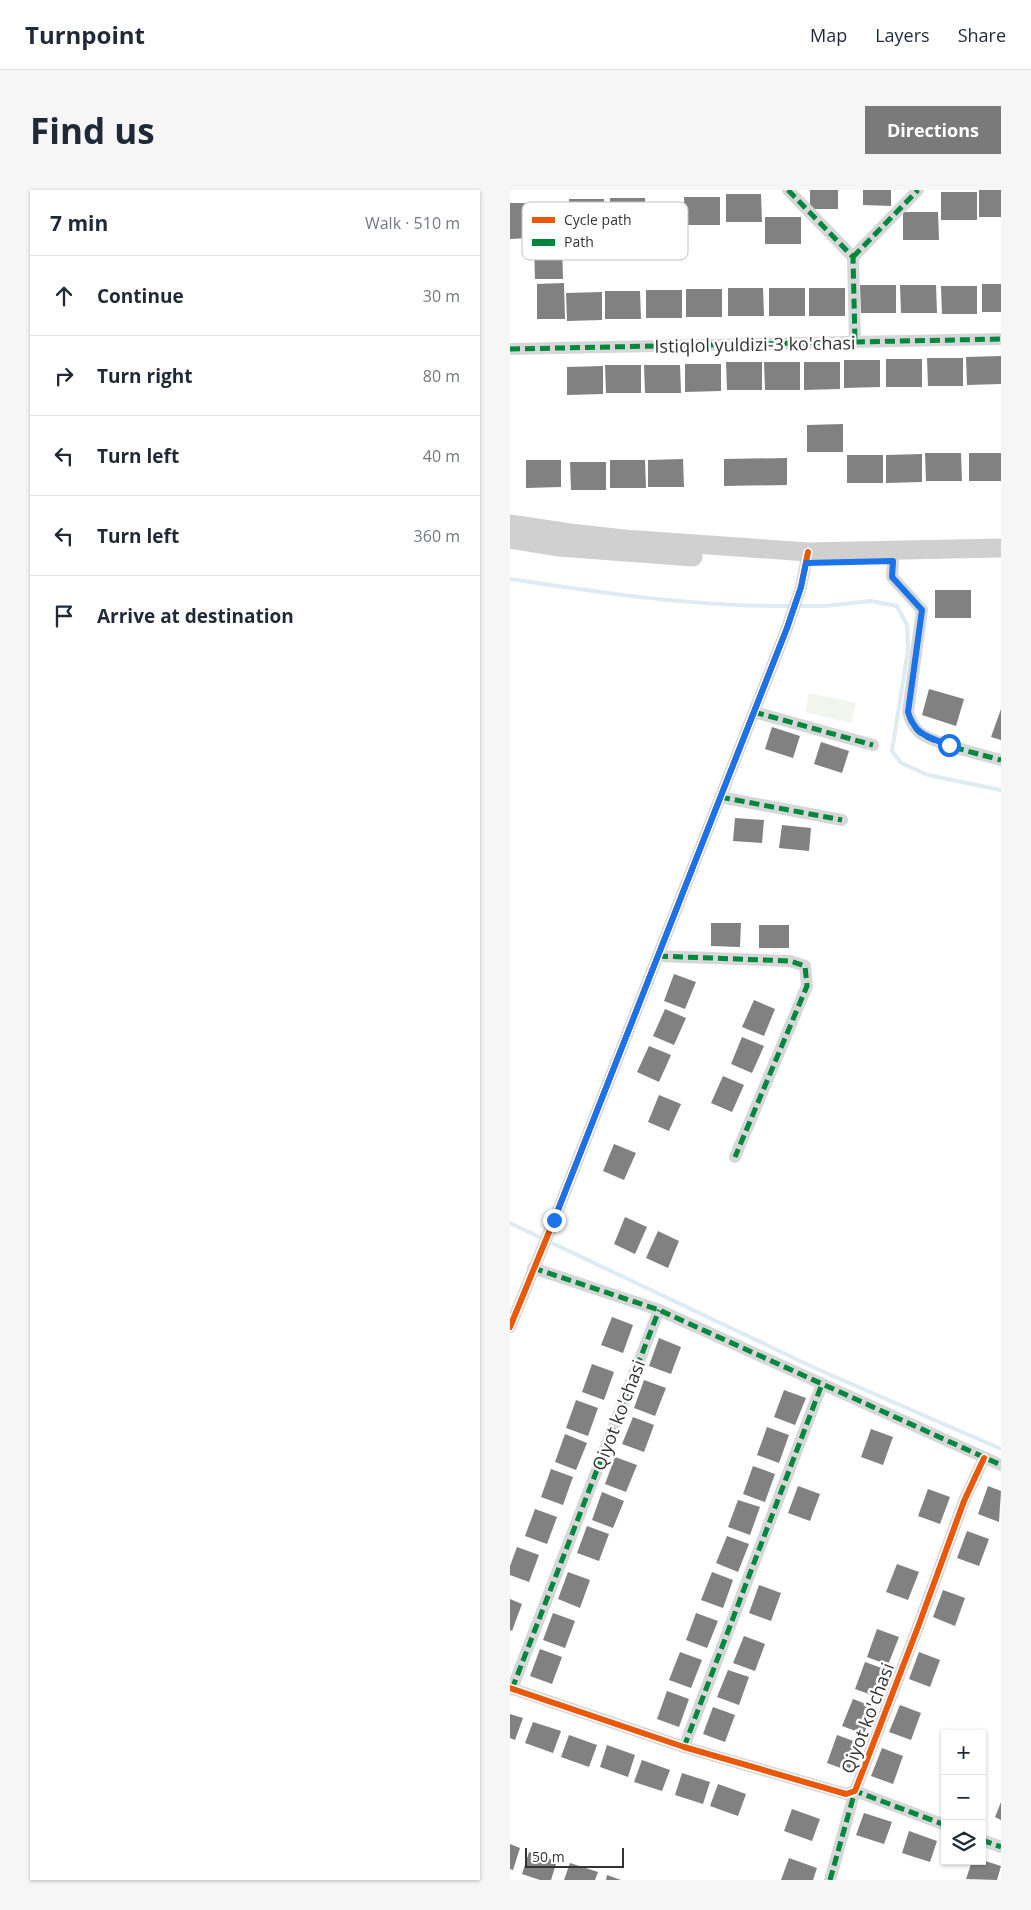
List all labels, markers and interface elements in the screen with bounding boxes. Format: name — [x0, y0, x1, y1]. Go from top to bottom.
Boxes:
text: Turnpoint — [25, 18, 145, 51]
text: Map — [810, 23, 847, 47]
text: Layers — [875, 23, 930, 47]
text: Share — [958, 23, 1006, 47]
button: Directions — [865, 106, 1001, 154]
text: Find us — [30, 107, 155, 154]
legend — [522, 202, 688, 260]
text: 7 min — [50, 209, 108, 237]
text: Cycle path — [564, 210, 632, 229]
text: Walk · 510 m — [365, 212, 460, 234]
text: Path — [564, 232, 594, 251]
icon: ahead — [50, 282, 78, 310]
text: Continue — [97, 283, 184, 309]
text: 30 m — [423, 285, 460, 307]
street label: Istiqlol yuldizi-3 ko'chasi — [654, 330, 856, 358]
icon: right — [50, 362, 78, 390]
text: Turn right — [97, 363, 192, 389]
text: 80 m — [423, 365, 460, 387]
icon: left — [50, 442, 78, 470]
text: Turn left — [97, 443, 179, 469]
text: 40 m — [423, 445, 460, 467]
icon: left — [50, 522, 78, 550]
text: Turn left — [97, 523, 179, 549]
text: 360 m — [414, 525, 460, 547]
icon: arrive — [50, 602, 78, 630]
text: Arrive at destination — [97, 603, 294, 629]
route start — [938, 734, 961, 757]
route end — [543, 1209, 566, 1232]
street label: Qiyot ko'chasi — [586, 1356, 650, 1474]
street label: Qiyot ko'chasi — [835, 1659, 899, 1777]
map controls — [941, 1730, 986, 1865]
button: + — [941, 1730, 986, 1775]
button: − — [941, 1775, 986, 1820]
button: layers — [941, 1820, 986, 1865]
scale bar — [525, 1845, 624, 1868]
text: 50 m — [532, 1847, 565, 1866]

